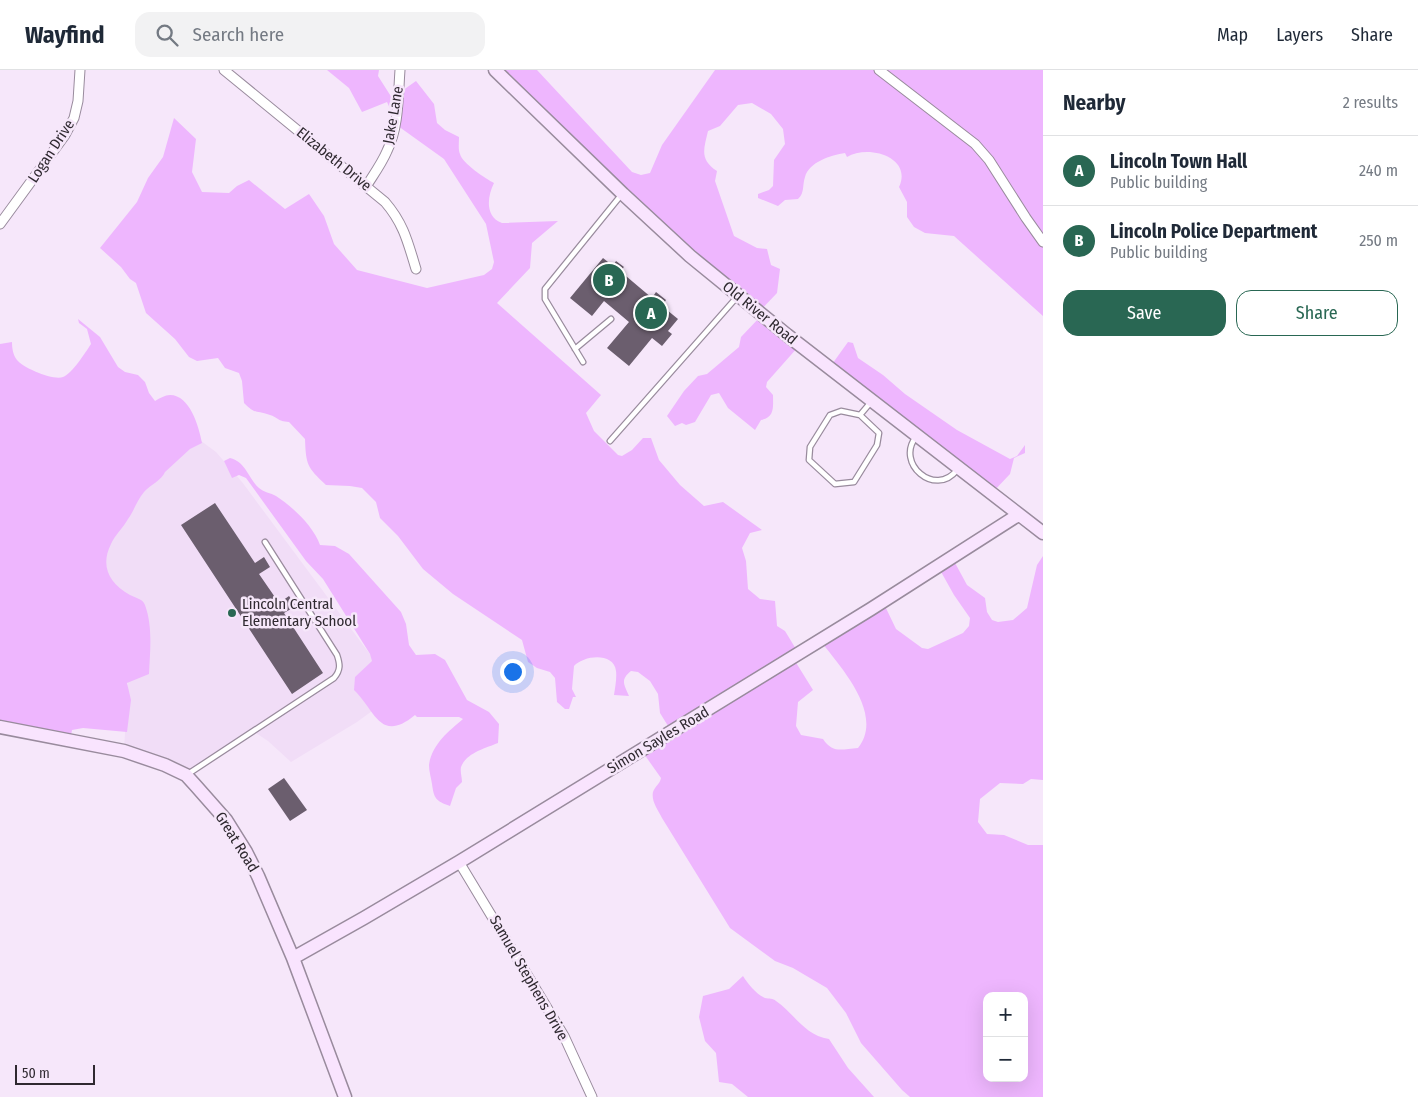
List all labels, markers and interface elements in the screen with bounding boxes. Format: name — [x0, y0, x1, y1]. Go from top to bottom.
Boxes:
search box — [135, 12, 485, 57]
text: Wayfind — [25, 21, 105, 49]
icon: search — [153, 21, 181, 49]
text: Search here — [193, 23, 284, 46]
text: Map — [1217, 24, 1248, 46]
text: Layers — [1276, 24, 1323, 46]
text: Share — [1351, 24, 1393, 46]
street label: Jake Lane — [379, 85, 407, 145]
text: Nearby — [1063, 90, 1125, 116]
text: 2 results — [1343, 93, 1398, 112]
street label: Logan Drive — [24, 116, 78, 186]
street label: Elizabeth Drive — [293, 123, 375, 195]
text: Lincoln Town Hall — [1110, 150, 1247, 173]
text: A — [1075, 161, 1083, 180]
text: 240 m — [1359, 161, 1398, 180]
text: Public building — [1110, 173, 1207, 192]
text: Lincoln Police Department — [1110, 220, 1317, 243]
text: B — [1075, 231, 1083, 250]
text: 250 m — [1359, 231, 1398, 250]
text: Public building — [1110, 243, 1207, 262]
pin: B — [593, 261, 625, 299]
street label: Old River Road — [719, 277, 801, 349]
button: Save — [1063, 290, 1226, 336]
button: Share — [1236, 290, 1398, 336]
pin: A — [635, 294, 667, 332]
place label: Lincoln Central Elementary School — [242, 595, 356, 630]
marker: Lincoln Central Elementary School — [226, 607, 238, 619]
your location — [500, 659, 526, 685]
street label: Simon Sayles Road — [604, 703, 712, 777]
street label: Great Road — [211, 809, 263, 875]
street label: Samuel Stephens Drive — [486, 912, 572, 1044]
map controls — [983, 992, 1028, 1082]
button: + — [983, 992, 1028, 1037]
button: − — [983, 1037, 1028, 1082]
scale bar — [15, 1062, 95, 1085]
text: 50 m — [22, 1065, 50, 1082]

